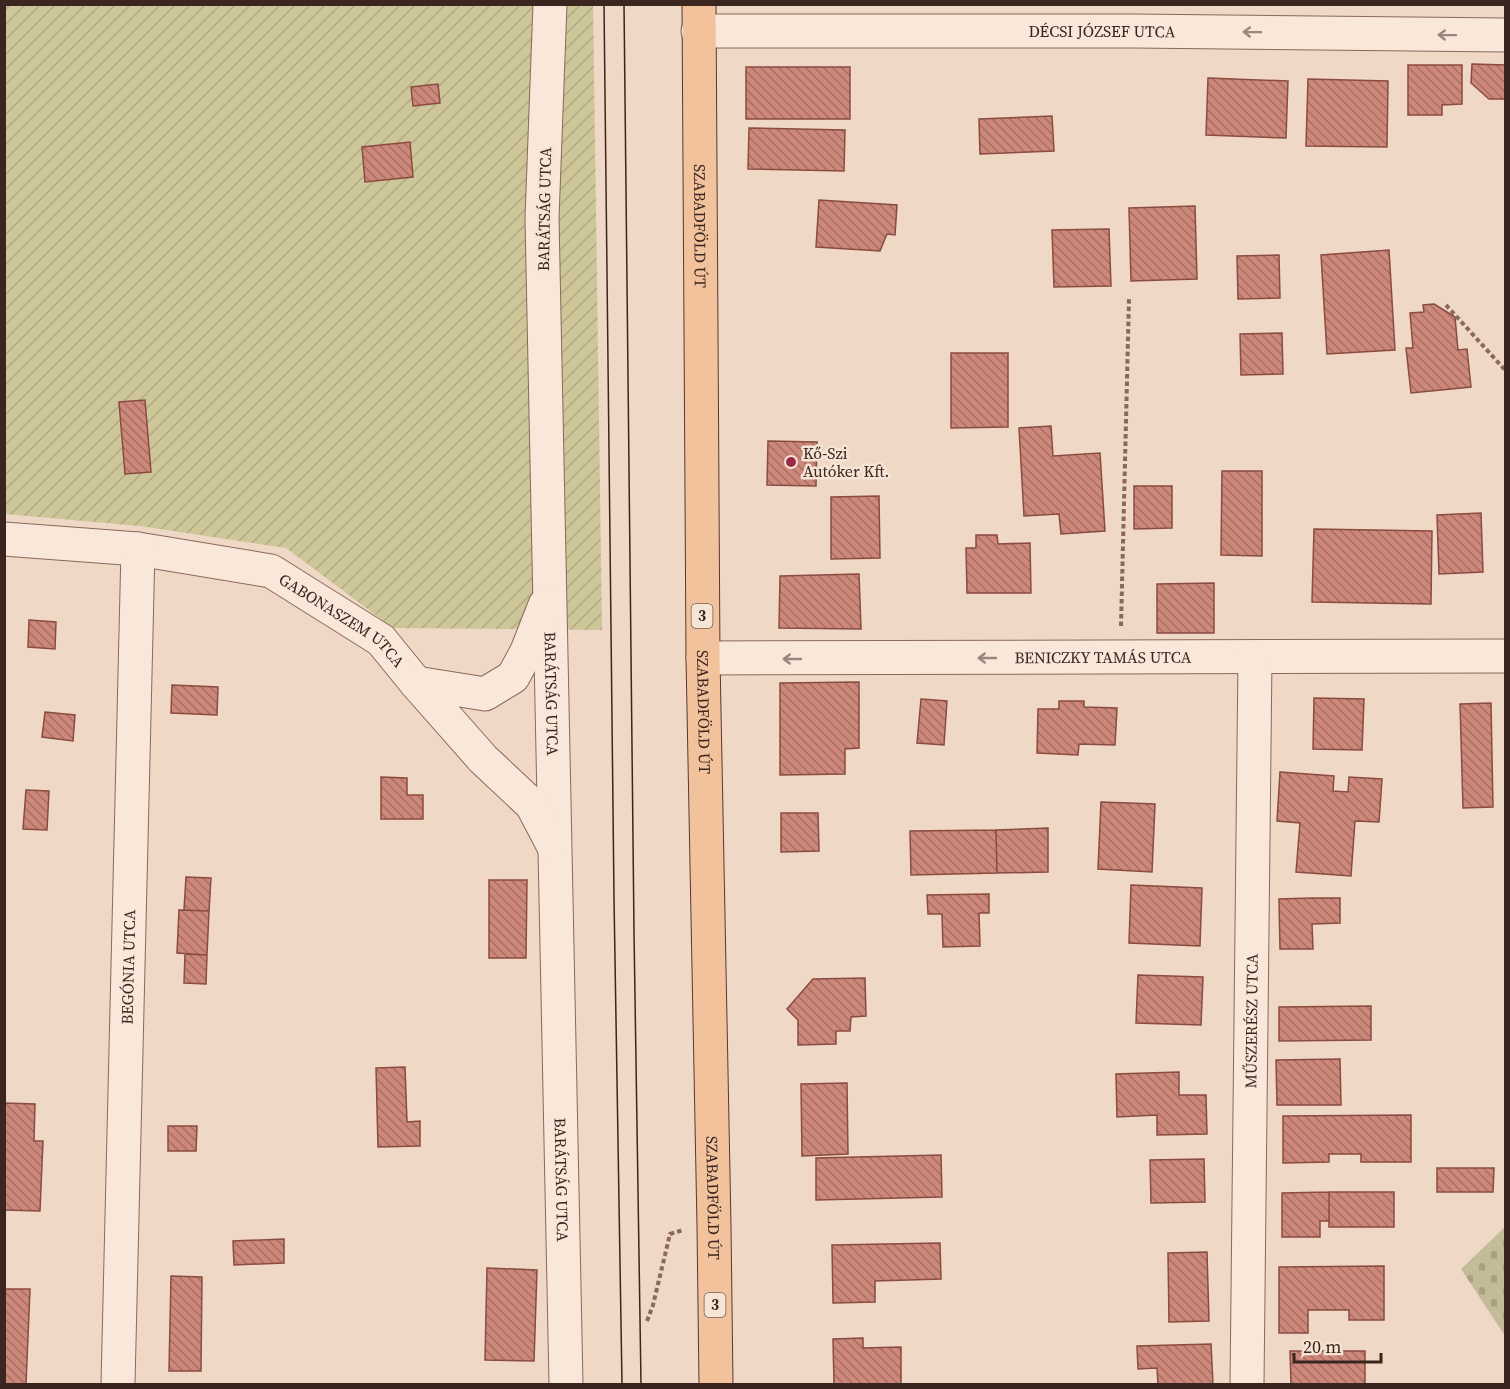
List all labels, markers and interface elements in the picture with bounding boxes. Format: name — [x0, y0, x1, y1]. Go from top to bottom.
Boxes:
street label: DÉCSI JÓZSEF UTCA — [1029, 20, 1176, 42]
one-way arrow — [1243, 27, 1263, 38]
one-way arrow — [1438, 29, 1458, 41]
street label: BARÁTSÁG UTCA — [532, 146, 556, 271]
street label: SZABADFÖLD ÚT — [689, 164, 712, 288]
place label: Kő-Szi Autóker Kft. — [803, 442, 889, 482]
marker: Kő-Szi Autóker Kft. — [784, 455, 798, 469]
street label: GABONASZEM UTCA — [275, 568, 410, 672]
road number: 3 — [692, 604, 712, 628]
street label: BARÁTSÁG UTCA — [540, 631, 564, 756]
street label: BENICZKY TAMÁS UTCA — [1015, 646, 1192, 668]
street label: SZABADFÖLD ÚT — [692, 650, 716, 775]
one-way arrow — [977, 652, 997, 664]
one-way arrow — [782, 653, 802, 665]
street label: BEGÓNIA UTCA — [116, 909, 140, 1025]
street label: MŰSZERÉSZ UTCA — [1239, 953, 1263, 1089]
street label: BARÁTSÁG UTCA — [550, 1117, 574, 1242]
street label: SZABADFÖLD ÚT — [701, 1136, 725, 1260]
road number: 3 — [704, 1293, 726, 1317]
scale bar — [1294, 1326, 1381, 1364]
text: 20 m — [1303, 1334, 1341, 1359]

